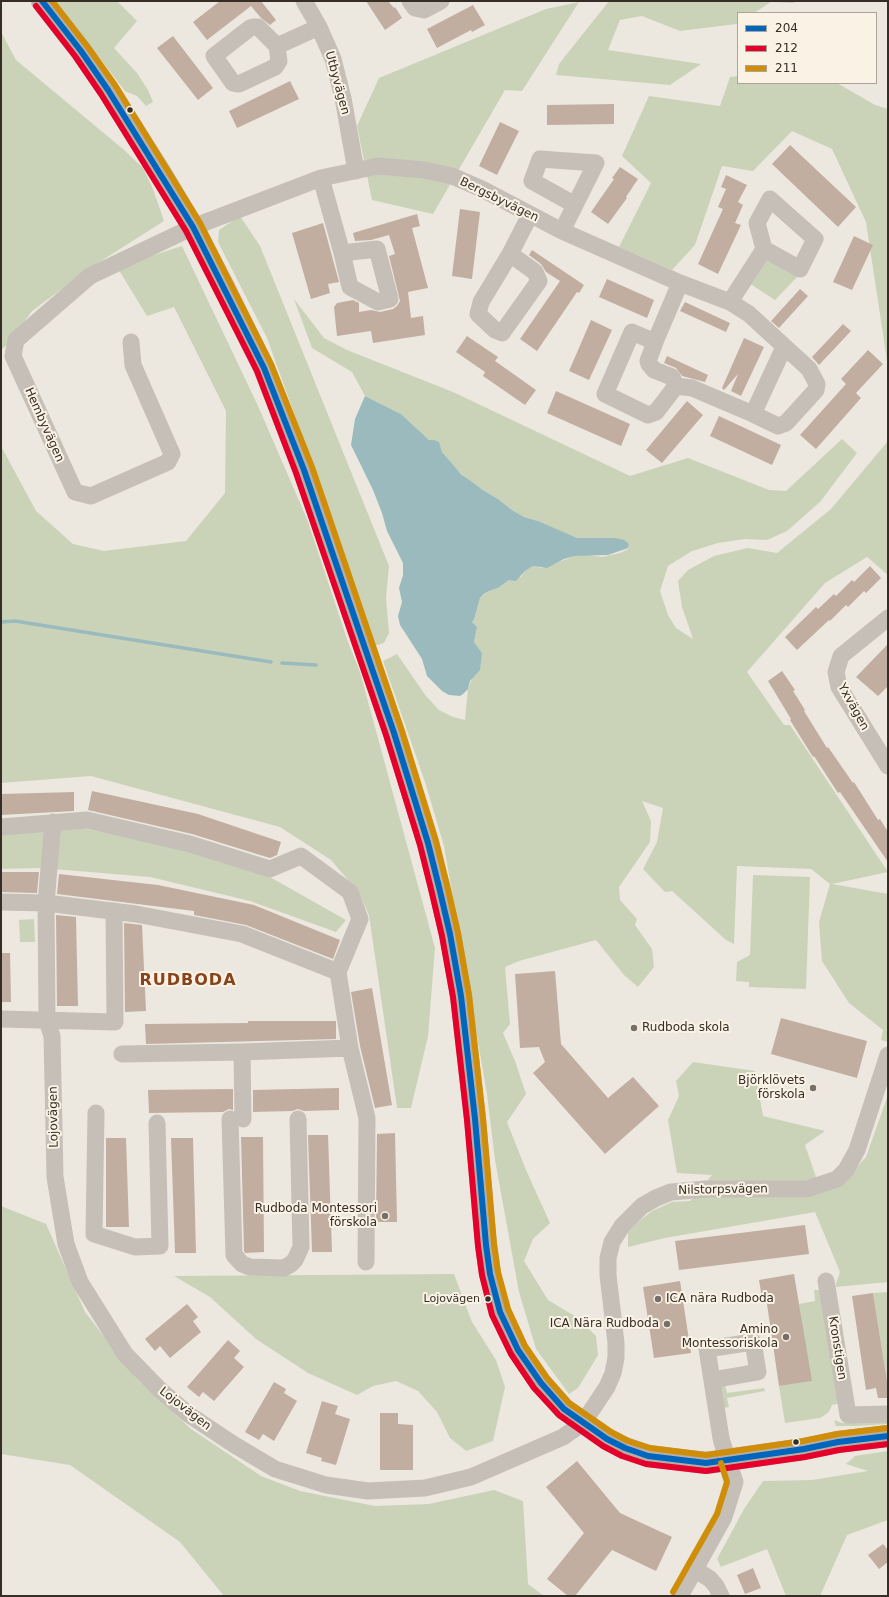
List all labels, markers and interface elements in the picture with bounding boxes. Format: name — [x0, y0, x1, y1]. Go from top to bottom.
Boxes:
legend — [737, 12, 877, 84]
text: 204 — [775, 21, 798, 35]
text: 212 — [775, 41, 798, 55]
street label: Utbyvägen — [322, 50, 352, 116]
text: 211 — [775, 61, 798, 75]
unlabelled marker — [125, 105, 135, 115]
street label: Bergsbyvägen — [457, 175, 541, 225]
street label: Hembyvägen — [21, 386, 67, 464]
street label: Yxvägen — [834, 681, 872, 733]
district label: RUDBODA — [139, 971, 237, 991]
place label: Rudboda skola — [642, 1021, 730, 1035]
marker: Rudboda skola — [629, 1023, 639, 1033]
place label: Björklövets förskola — [738, 1074, 805, 1102]
marker: Björklövets förskola — [808, 1083, 818, 1093]
street label: Lojovägen — [46, 1086, 62, 1148]
street label: Nilstorpsvägen — [678, 1182, 768, 1198]
place label: Rudboda Montessori förskola — [255, 1202, 377, 1230]
marker: Rudboda Montessori förskola — [380, 1211, 390, 1221]
place label: Lojovägen — [424, 1292, 480, 1306]
place label: ICA nära Rudboda — [666, 1292, 774, 1306]
marker: Lojovägen — [483, 1294, 493, 1304]
marker: ICA nära Rudboda — [653, 1294, 663, 1304]
street label: Kronstigen — [825, 1315, 849, 1381]
place label: ICA Nära Rudboda — [550, 1317, 659, 1331]
marker: ICA Nära Rudboda — [662, 1319, 672, 1329]
place label: Amino Montessoriskola — [682, 1323, 778, 1351]
marker: Amino Montessoriskola — [781, 1332, 791, 1342]
street label: Lojovägen — [156, 1384, 214, 1434]
unlabelled marker — [791, 1437, 801, 1447]

